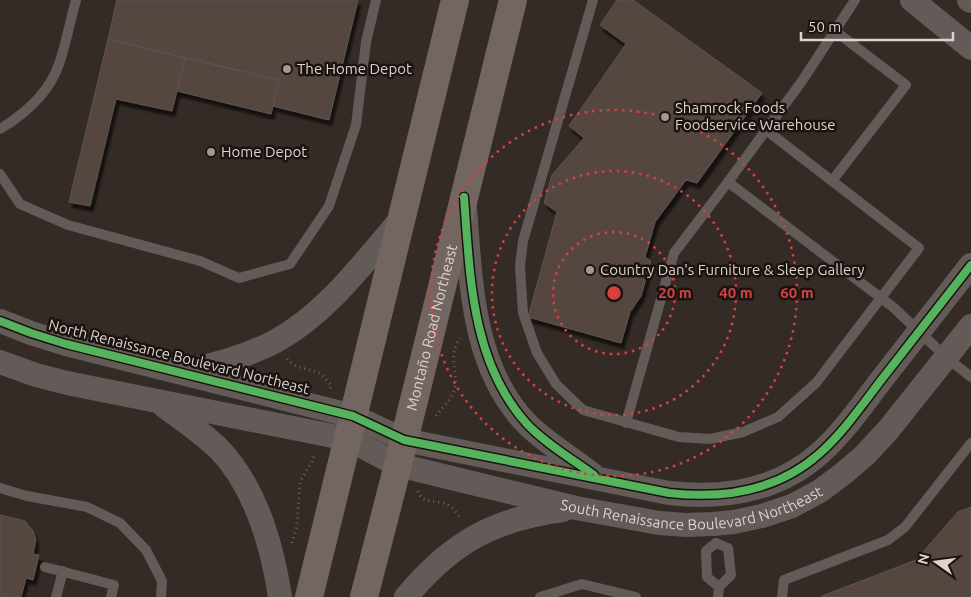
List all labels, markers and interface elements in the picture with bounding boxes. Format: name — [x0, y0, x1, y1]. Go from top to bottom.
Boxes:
scale bar — [801, 10, 954, 42]
text: 50 m — [808, 18, 841, 35]
place label: The Home Depot — [297, 60, 412, 77]
marker: The Home Depot — [281, 63, 293, 75]
place label: Shamrock Foods Foodservice Warehouse — [675, 99, 836, 133]
marker: Shamrock Foods Foodservice Warehouse — [659, 111, 671, 123]
place label: Home Depot — [221, 143, 307, 160]
marker: Home Depot — [205, 146, 217, 158]
street label: Montaño Road Northeast — [403, 242, 460, 412]
place label: Country Dan's Furniture & Sleep Gallery — [600, 261, 865, 278]
marker: Country Dan's Furniture & Sleep Gallery — [584, 264, 596, 276]
centre of rings — [605, 284, 623, 302]
text: 20 m — [658, 284, 692, 301]
text: 40 m — [719, 284, 753, 301]
text: 60 m — [780, 284, 814, 301]
street label: North Renaissance Boulevard Northeast — [47, 316, 312, 397]
street label: South Renaissance Boulevard Northeast — [559, 482, 825, 533]
north arrow — [911, 537, 961, 587]
text: N — [914, 552, 932, 566]

